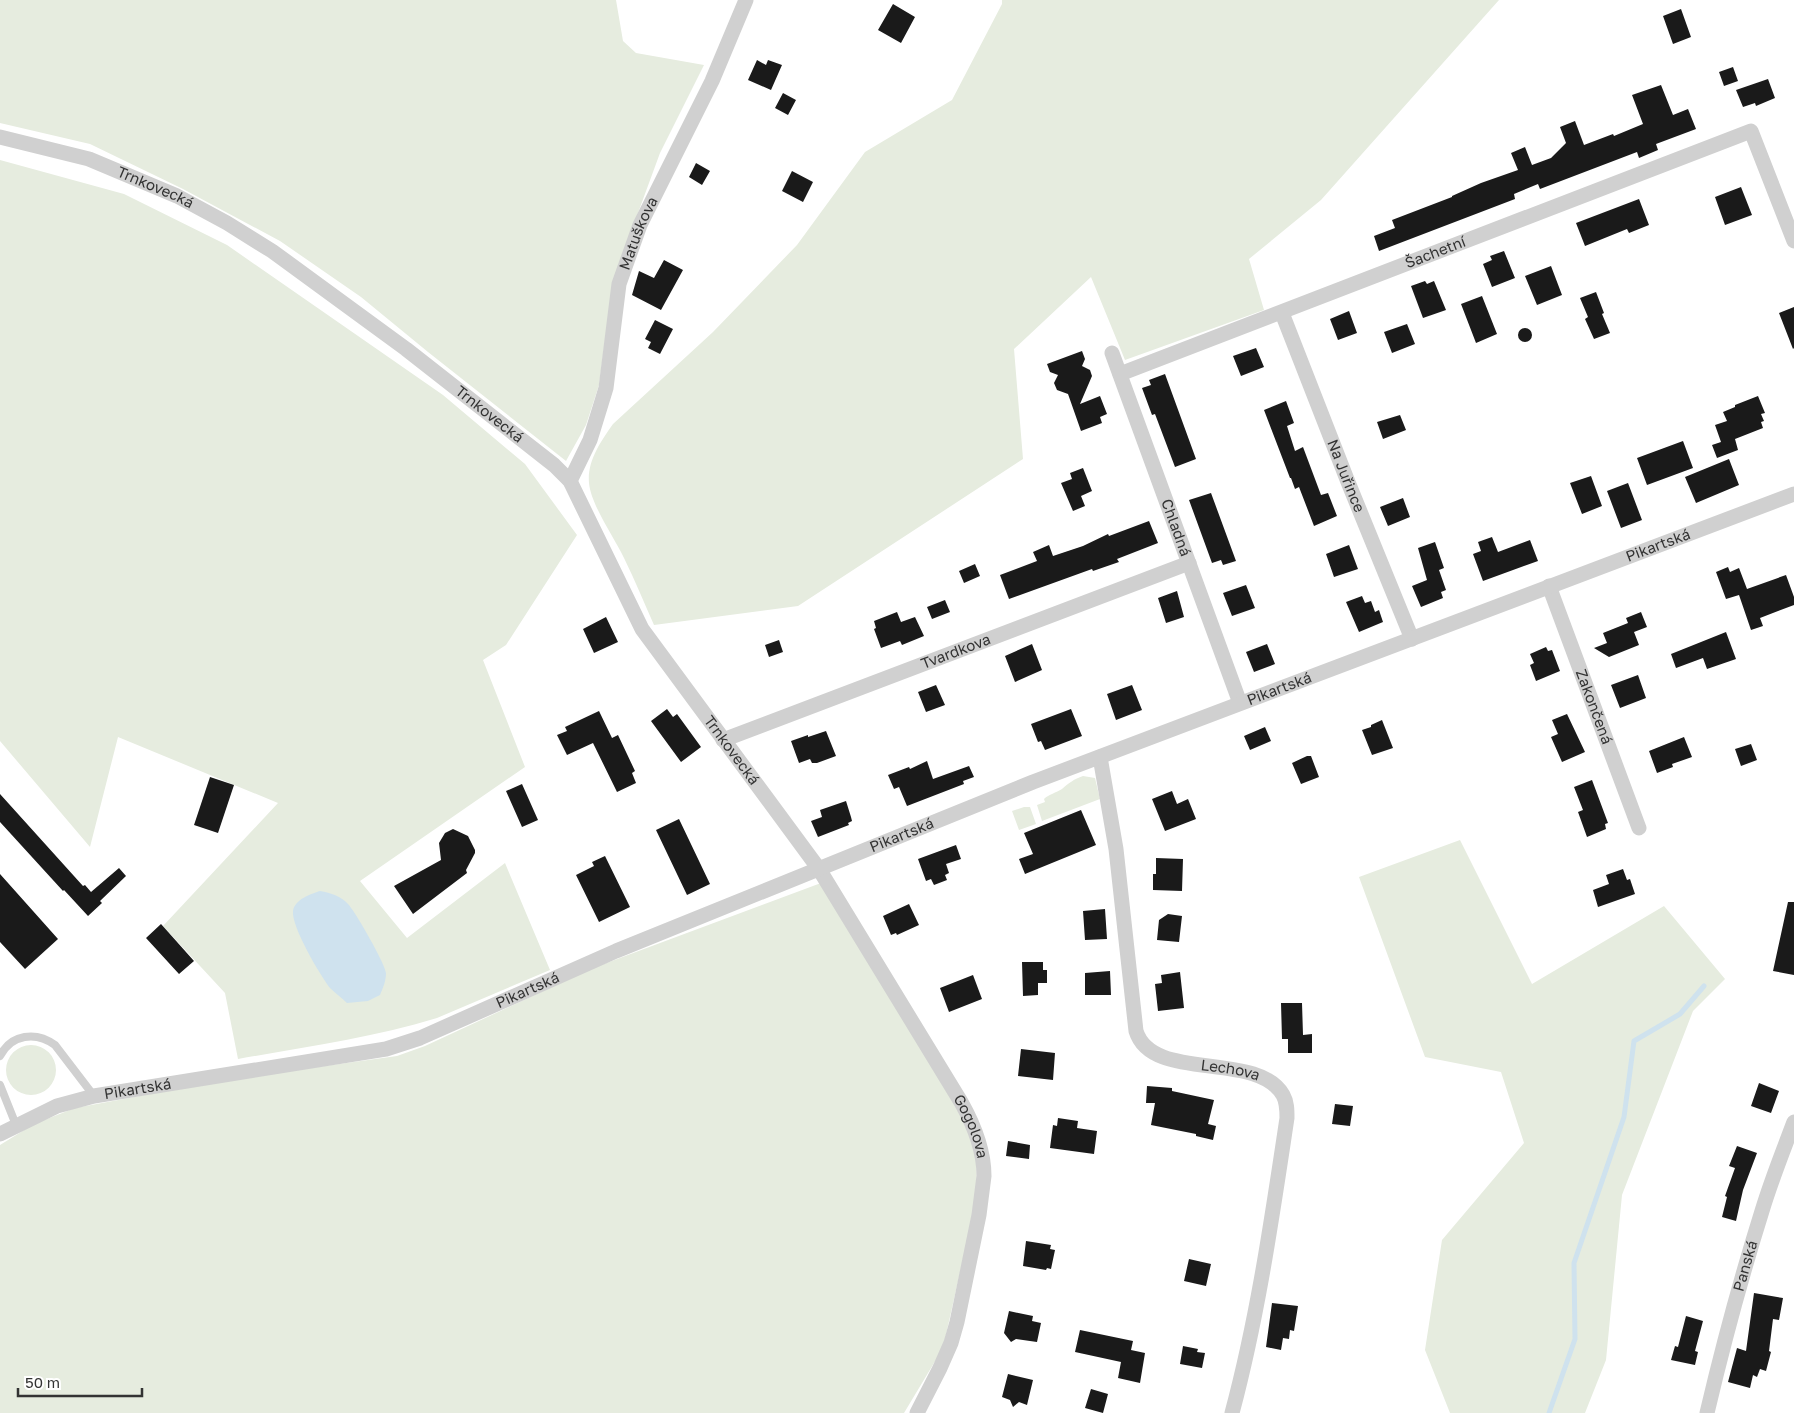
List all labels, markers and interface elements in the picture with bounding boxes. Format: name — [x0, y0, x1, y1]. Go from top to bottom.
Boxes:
street label: Trnkovecká — [115, 162, 197, 211]
street label: Matuškova — [615, 193, 661, 272]
street label: Šachetní — [1402, 231, 1469, 271]
street label: Trnkovecká — [452, 381, 528, 446]
street label: Na Juřince — [1324, 436, 1369, 515]
street label: Chladná — [1158, 496, 1196, 558]
street label: Pikartská — [1623, 524, 1692, 565]
street label: Tvardkova — [918, 629, 993, 672]
street label: Pikartská — [1244, 667, 1314, 708]
street label: Zakončená — [1573, 667, 1617, 747]
street label: Trnkovecká — [701, 712, 764, 788]
street label: Pikartská — [867, 813, 936, 855]
street label: Pikartská — [493, 967, 562, 1011]
street label: Lechova — [1200, 1055, 1263, 1084]
street label: Pikartská — [103, 1074, 172, 1102]
street label: Gogolova — [950, 1091, 992, 1160]
street label: Panská — [1729, 1238, 1760, 1293]
scale bar — [18, 1366, 141, 1398]
text: 50 m — [25, 1373, 60, 1391]

